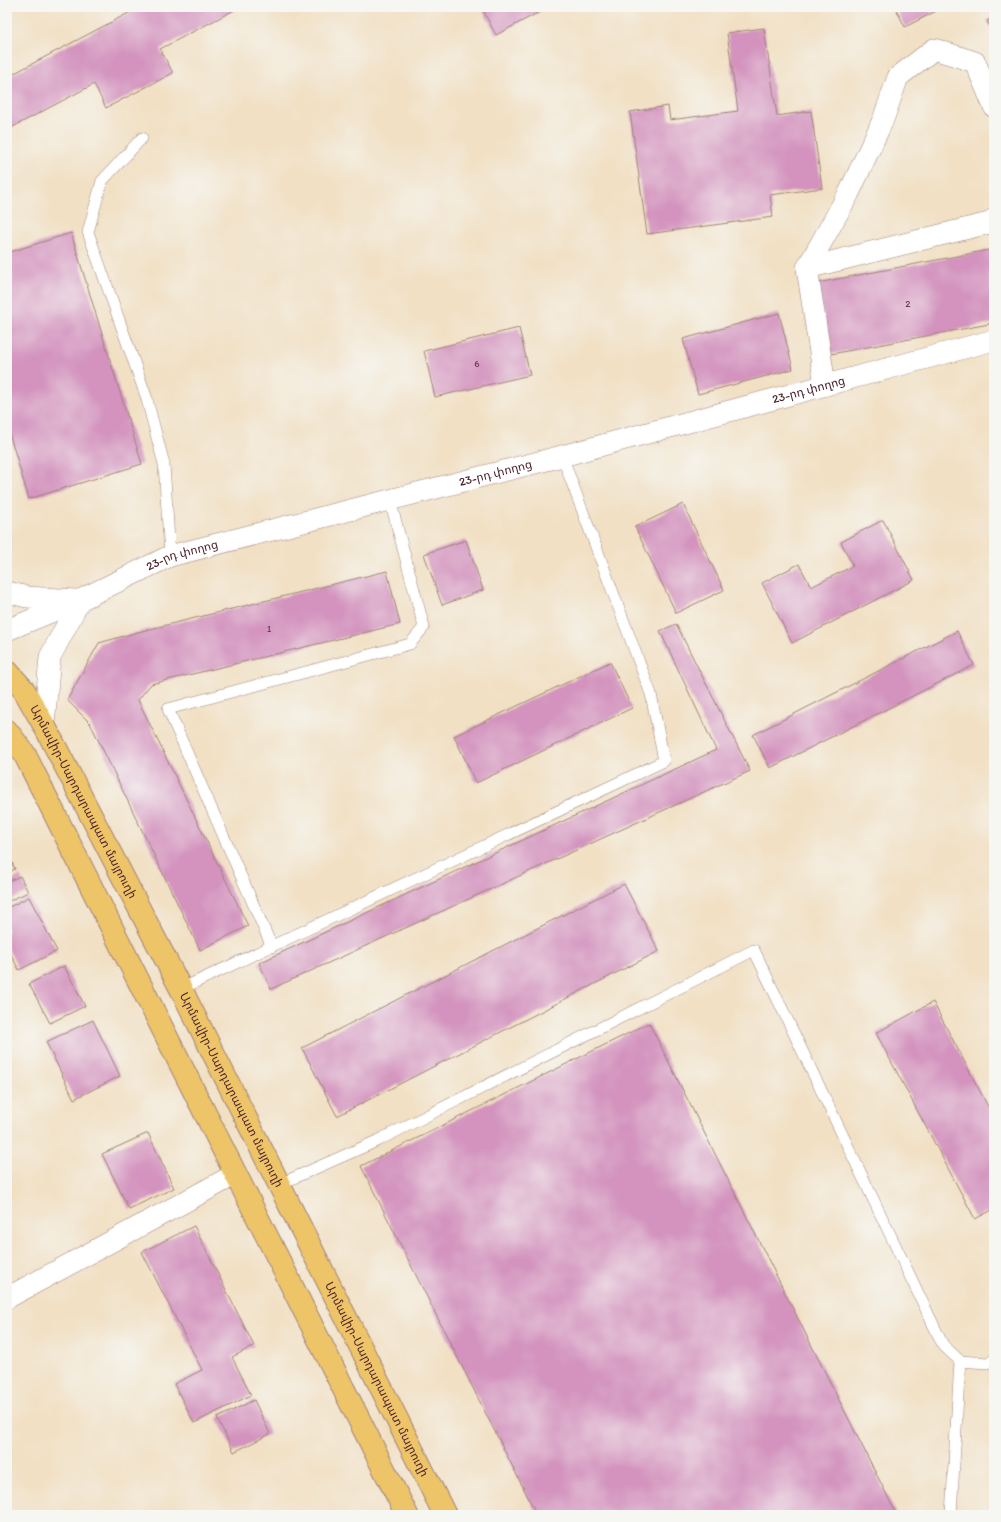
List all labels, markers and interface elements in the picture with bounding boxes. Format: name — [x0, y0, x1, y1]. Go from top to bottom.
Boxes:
house number: 2 — [905, 297, 911, 310]
house number: 6 — [474, 357, 480, 370]
street label: 23-րդ փողոց — [771, 373, 847, 406]
street label: 23-րդ փողոց — [457, 457, 533, 489]
street label: 23-րդ փողոց — [144, 537, 220, 574]
house number: 1 — [267, 622, 272, 635]
street label: Արմավիր-Սարդարապատ մայրուղի — [27, 703, 140, 901]
street label: Արմավիր-Սարդարապատ մայրուղի — [177, 990, 286, 1190]
street label: Արմավիր-Սարդարապատ մայրուղի — [322, 1280, 432, 1479]

